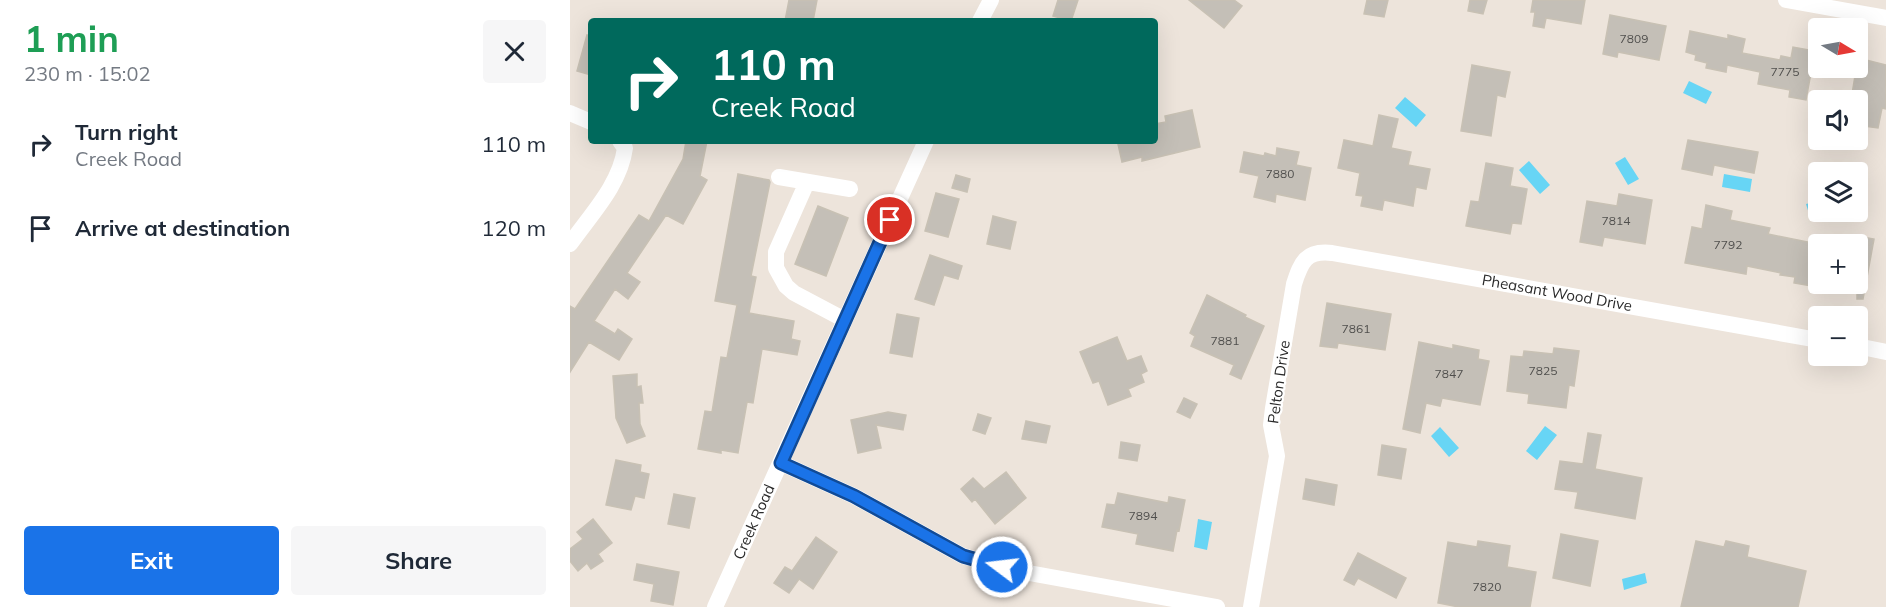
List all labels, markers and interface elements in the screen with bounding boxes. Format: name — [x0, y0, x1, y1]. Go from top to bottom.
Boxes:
text: 1 min — [24, 16, 119, 61]
north arrow — [1808, 18, 1868, 78]
map controls — [1808, 18, 1868, 366]
button: close — [483, 20, 546, 83]
house number: 7809 — [1620, 31, 1648, 46]
text: 110 m — [711, 38, 836, 91]
icon: right — [612, 42, 690, 120]
text: 230 m · 15:02 — [24, 61, 150, 86]
house number: 7775 — [1771, 64, 1799, 79]
text: Creek Road — [711, 90, 856, 124]
button: sound — [1808, 90, 1868, 150]
text: Turn right — [75, 118, 178, 146]
icon: right — [24, 128, 57, 161]
text: 110 m — [481, 130, 546, 158]
text: Creek Road — [75, 146, 182, 171]
button: layers — [1808, 162, 1868, 222]
house number: 7880 — [1266, 166, 1294, 181]
pin — [864, 194, 915, 245]
icon: arrive — [873, 203, 906, 236]
icon: arrive — [24, 212, 57, 245]
house number: 7814 — [1602, 213, 1630, 228]
text: Arrive at destination — [75, 214, 290, 242]
text: 120 m — [481, 214, 546, 242]
button: + — [1808, 234, 1868, 294]
house number: 7792 — [1714, 237, 1742, 252]
street label: Pheasant Wood Drive — [1480, 270, 1634, 315]
button: − — [1808, 306, 1868, 366]
house number: 7861 — [1342, 321, 1370, 336]
house number: 7881 — [1211, 333, 1239, 348]
street label: Pelton Drive — [1263, 339, 1294, 425]
house number: 7825 — [1529, 363, 1557, 378]
house number: 7847 — [1435, 366, 1463, 381]
street label: Creek Road — [729, 481, 779, 562]
house number: 7894 — [1129, 508, 1157, 523]
button: Exit — [24, 526, 279, 595]
button: Share — [291, 526, 546, 595]
position arrow — [970, 535, 1034, 599]
house number: 7820 — [1473, 579, 1501, 594]

